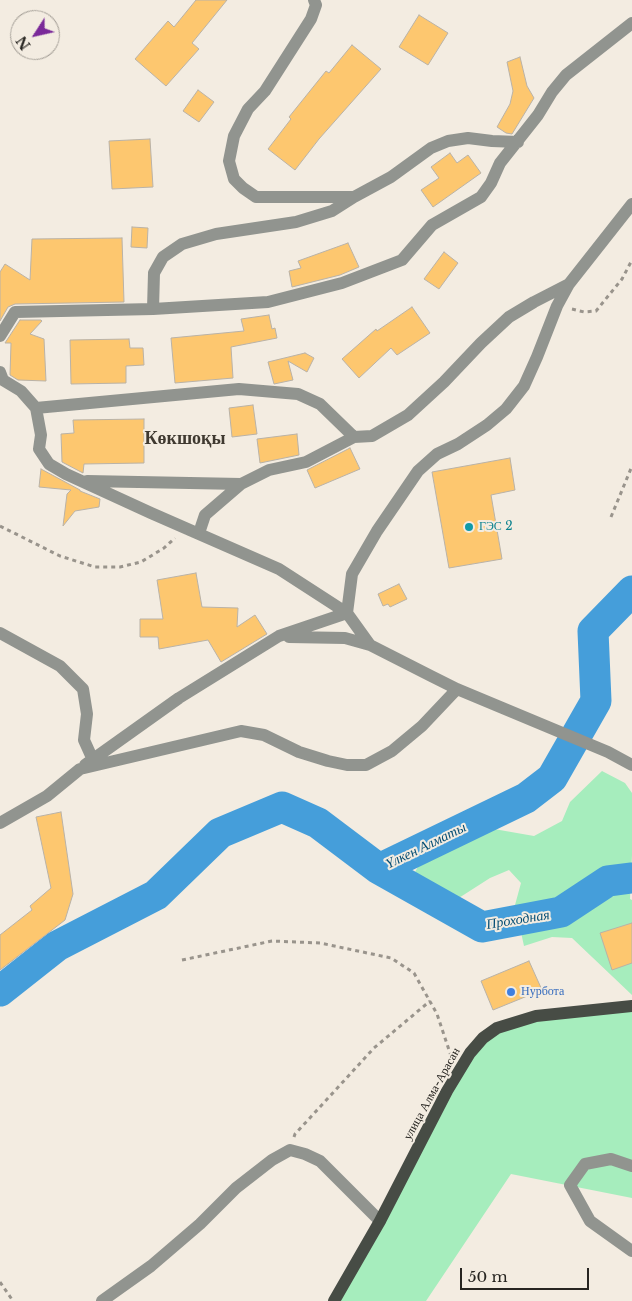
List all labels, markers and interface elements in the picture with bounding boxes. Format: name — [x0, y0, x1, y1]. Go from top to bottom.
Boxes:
north arrow — [10, 10, 60, 60]
text: N — [12, 32, 35, 54]
district label: Көкшоқы — [144, 428, 226, 450]
place label: ГЭС 2 — [479, 520, 513, 534]
marker: ГЭС 2 — [463, 521, 475, 533]
water label: Үлкен Алматы — [383, 819, 469, 873]
water label: Проходная — [485, 907, 551, 933]
place label: Нурбота — [521, 985, 564, 999]
marker: Нурбота — [505, 986, 517, 998]
street label: улица Алма-Арасан — [401, 1045, 463, 1143]
scale bar — [462, 1258, 591, 1290]
text: 50 m — [468, 1267, 508, 1286]

